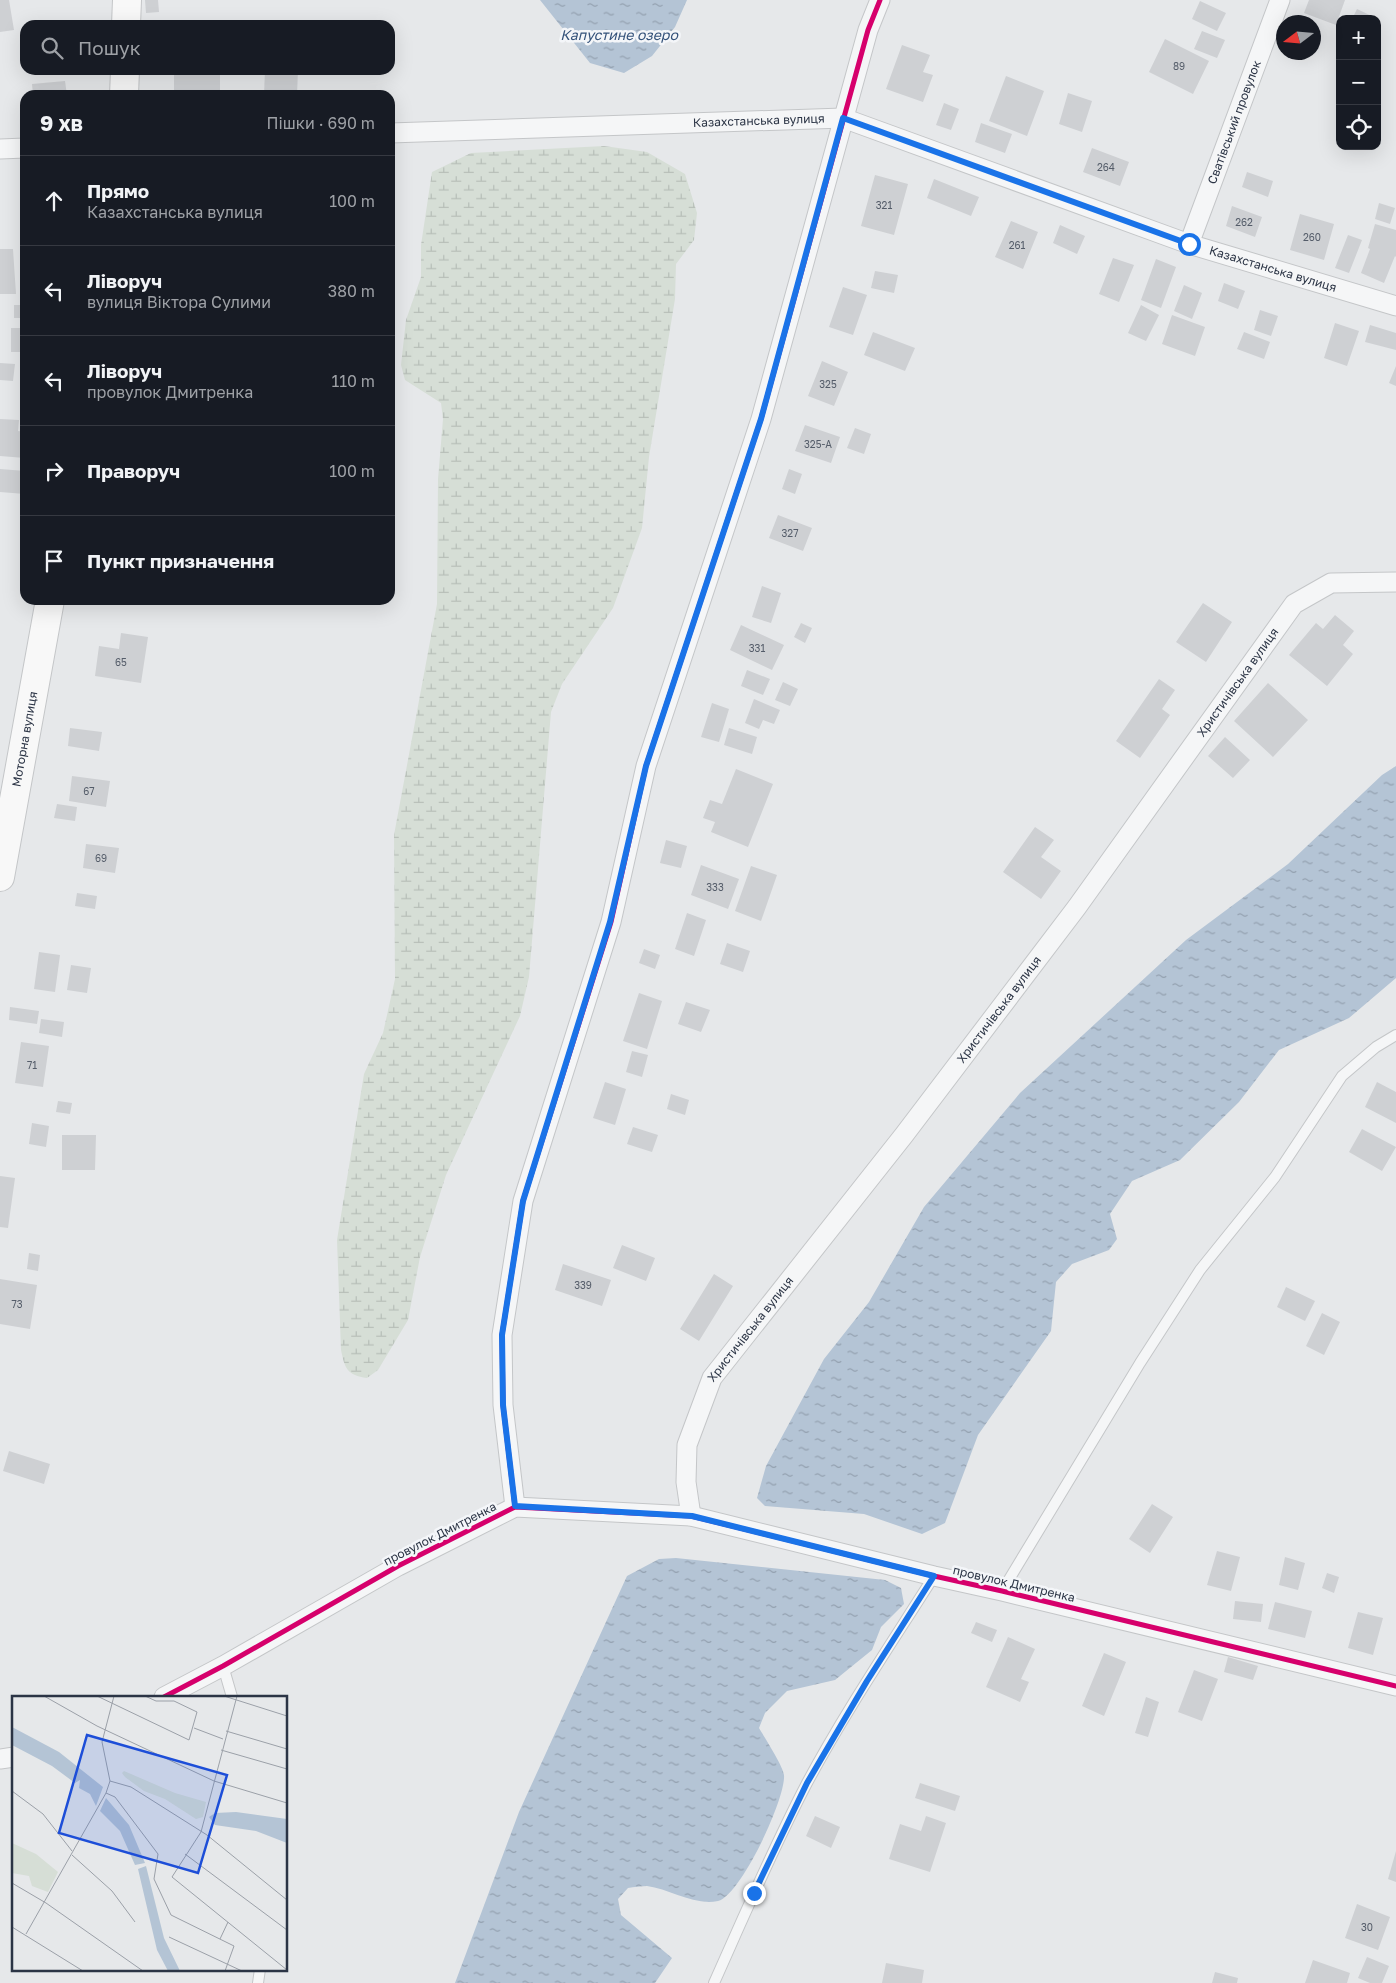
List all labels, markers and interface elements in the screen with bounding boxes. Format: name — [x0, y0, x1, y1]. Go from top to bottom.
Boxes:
north arrow — [1276, 15, 1321, 60]
map controls — [1336, 15, 1381, 150]
button: + — [1336, 15, 1381, 60]
search box — [20, 20, 395, 75]
water label: Капустине озеро — [560, 26, 679, 43]
icon: search — [38, 34, 66, 62]
text: Пошук — [78, 36, 141, 59]
street label: Сватівський провулок — [1204, 58, 1264, 186]
house number: 89 — [1173, 60, 1185, 72]
button: − — [1336, 60, 1381, 105]
button: locate — [1336, 105, 1381, 150]
text: 9 хв — [40, 110, 83, 136]
street label: Казахстанська вулиця — [693, 111, 825, 130]
text: Пішки · 690 m — [267, 113, 375, 133]
house number: 264 — [1097, 161, 1115, 173]
text: Прямо — [87, 179, 149, 202]
icon: ahead — [40, 187, 68, 215]
text: 100 m — [329, 191, 375, 211]
house number: 321 — [876, 199, 892, 211]
text: Казахстанська вулиця — [87, 202, 263, 222]
house number: 262 — [1235, 216, 1253, 228]
house number: 260 — [1303, 231, 1321, 243]
route start — [1178, 233, 1201, 256]
house number: 261 — [1009, 239, 1025, 251]
street label: Казахстанська вулиця — [1208, 243, 1338, 295]
text: Ліворуч — [87, 269, 162, 292]
icon: left — [40, 277, 68, 305]
text: 380 m — [328, 281, 375, 301]
text: вулиця Віктора Сулими — [87, 292, 271, 312]
text: Ліворуч — [87, 359, 162, 382]
icon: left — [40, 367, 68, 395]
text: 110 m — [331, 371, 375, 391]
house number: 325 — [819, 378, 837, 390]
text: провулок Дмитренка — [87, 382, 253, 402]
house number: 325-А — [804, 438, 832, 450]
icon: right — [40, 457, 68, 485]
text: Праворуч — [87, 459, 180, 482]
text: 100 m — [329, 461, 375, 481]
house number: 327 — [782, 527, 798, 539]
icon: arrive — [40, 547, 68, 575]
text: Пункт призначення — [87, 549, 274, 572]
street label: Христичівська вулиця — [1193, 625, 1281, 739]
house number: 331 — [749, 642, 765, 654]
house number: 65 — [115, 656, 127, 668]
street label: Моторна вулиця — [8, 690, 40, 788]
house number: 67 — [83, 785, 95, 797]
house number: 69 — [95, 852, 107, 864]
house number: 333 — [706, 881, 724, 893]
street label: Христичівська вулиця — [953, 953, 1044, 1066]
house number: 71 — [27, 1059, 37, 1071]
street label: Христичівська вулиця — [704, 1273, 796, 1385]
house number: 339 — [574, 1279, 592, 1291]
house number: 73 — [11, 1298, 23, 1310]
street label: провулок Дмитренка — [381, 1499, 499, 1569]
street label: провулок Дмитренка — [952, 1562, 1077, 1605]
inset map — [12, 1696, 288, 1970]
route end — [743, 1882, 766, 1905]
house number: 30 — [1361, 1921, 1373, 1933]

